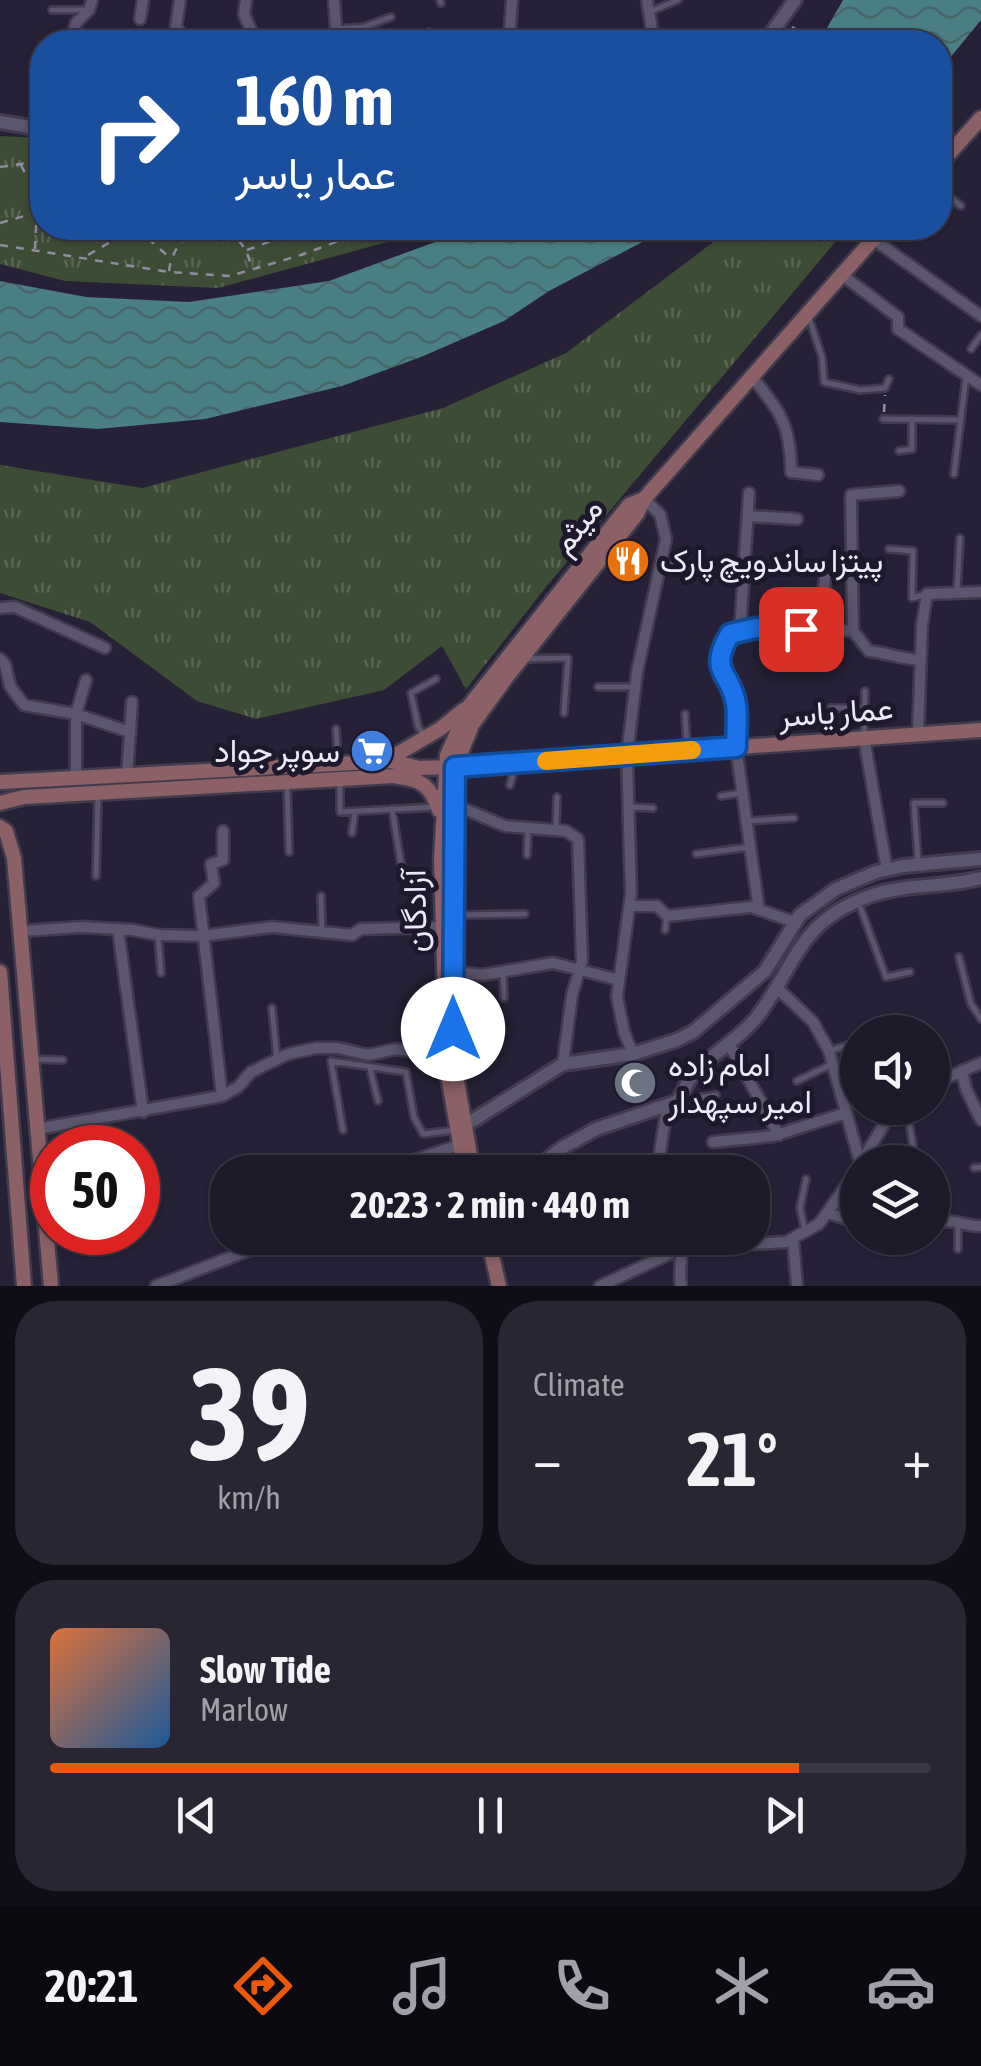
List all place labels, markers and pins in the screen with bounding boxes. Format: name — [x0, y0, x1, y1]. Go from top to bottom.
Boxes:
restaurant icon: پیتزا ساندویچ پارک — [605, 538, 651, 584]
place label: پیتزا ساندویچ پارک — [660, 542, 883, 583]
pin — [759, 587, 844, 672]
supermarket icon: سوپر جواد — [349, 728, 395, 774]
place label: سوپر جواد — [214, 732, 340, 773]
place label: امام زاده امیر سپهدار — [667, 1046, 812, 1124]
mosque icon: امام زاده امیر سپهدار — [612, 1060, 658, 1106]

